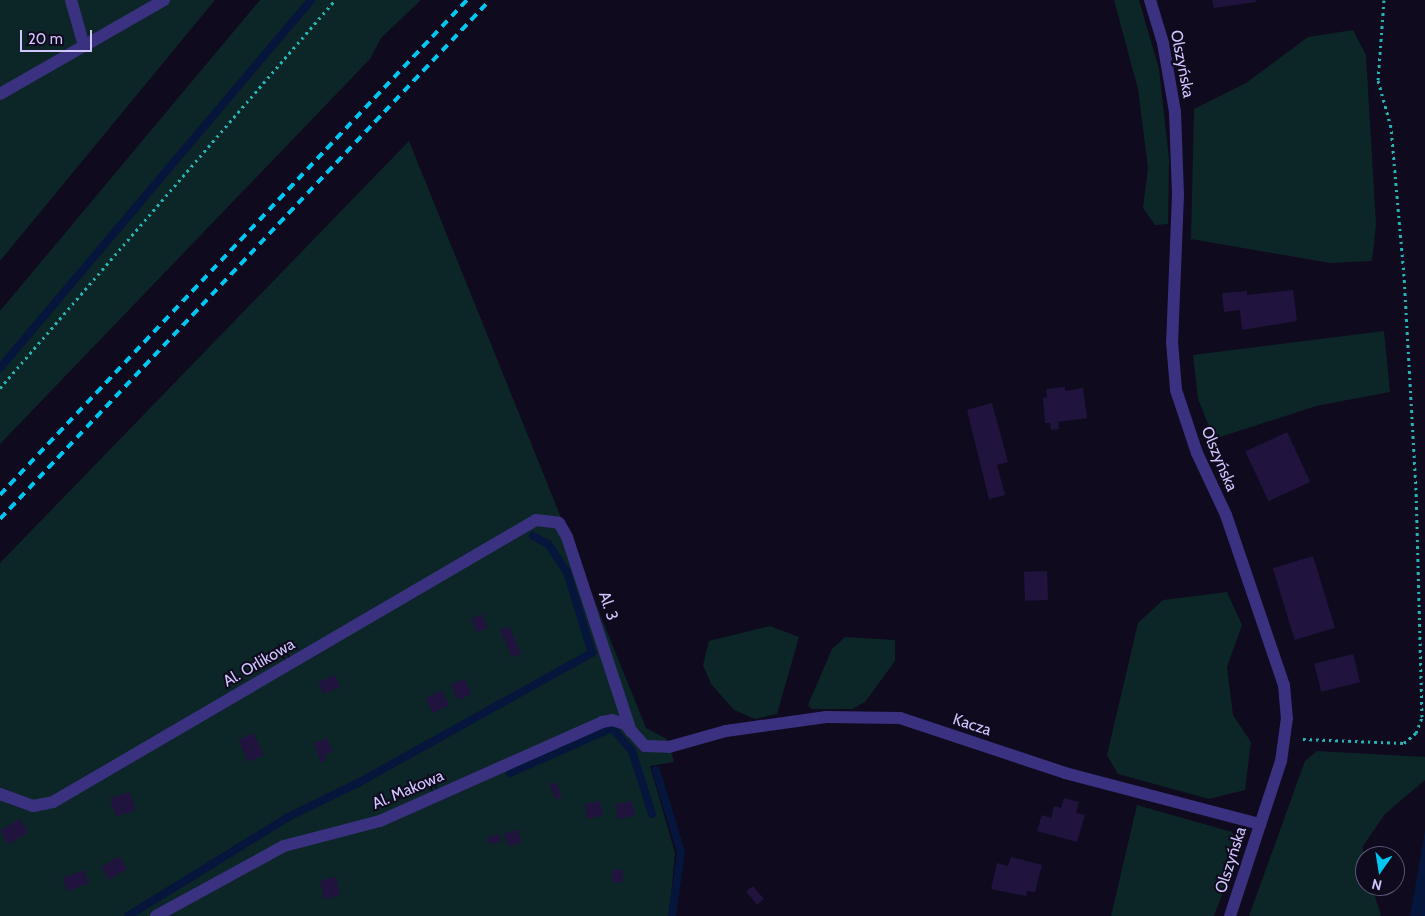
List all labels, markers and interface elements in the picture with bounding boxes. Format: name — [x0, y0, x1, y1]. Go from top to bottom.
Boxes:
scale bar — [22, 20, 95, 52]
street label: Olszyńska — [1166, 29, 1198, 99]
text: 20 m — [28, 30, 63, 48]
street label: Olszyńska — [1197, 424, 1241, 494]
street label: Al. 3 — [594, 589, 622, 623]
street label: Al. Orlikowa — [220, 635, 298, 691]
street label: Kacza — [950, 710, 994, 740]
street label: Al. Makowa — [369, 766, 447, 814]
street label: Olszyńska — [1211, 824, 1251, 896]
north arrow — [1355, 846, 1405, 896]
text: N — [1370, 875, 1384, 895]

